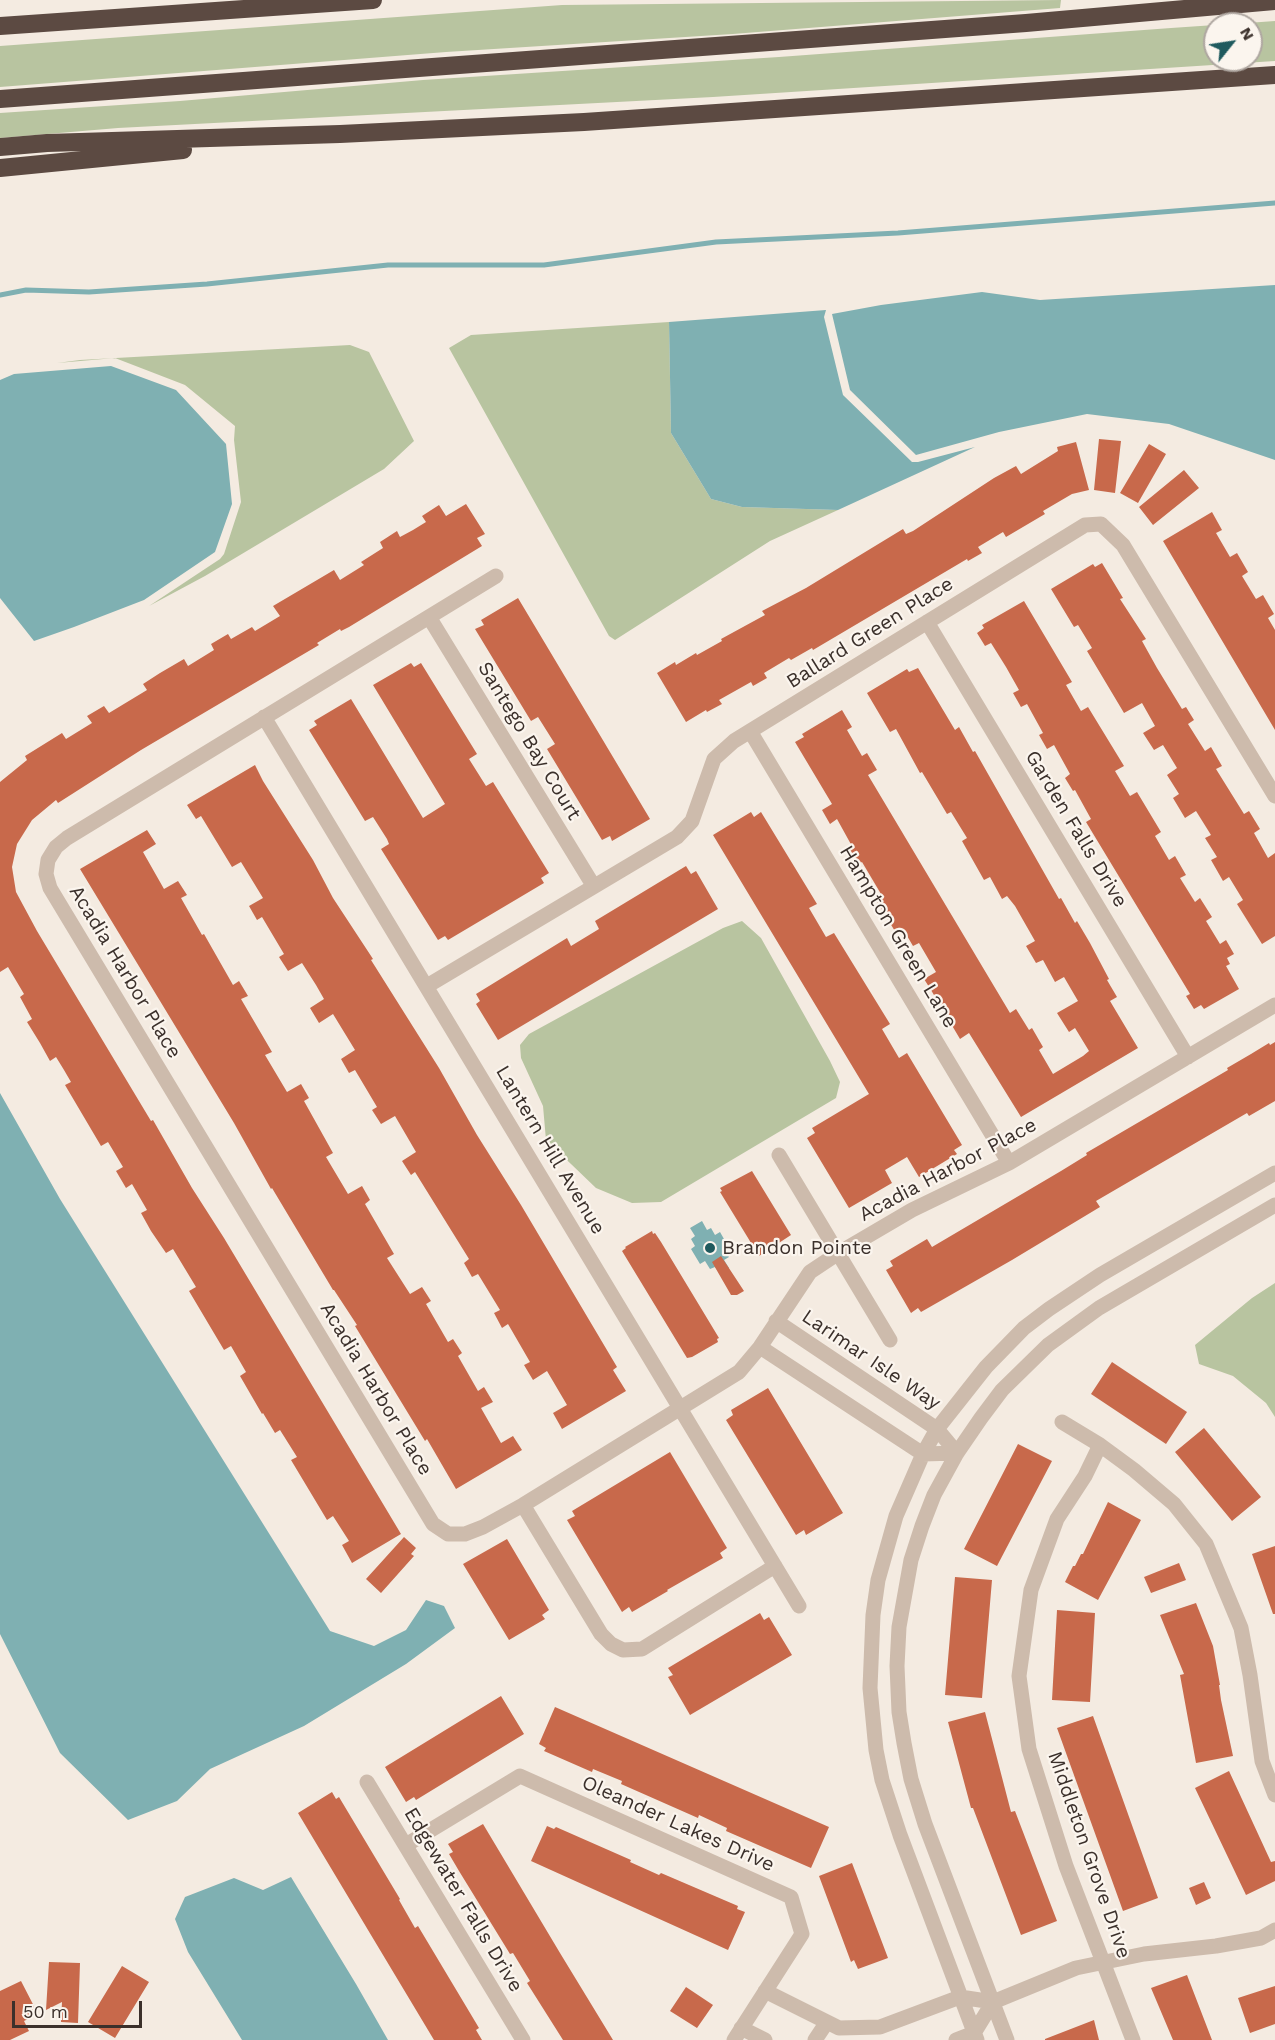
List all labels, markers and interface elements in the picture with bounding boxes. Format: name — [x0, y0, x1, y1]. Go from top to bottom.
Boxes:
north arrow — [1203, 12, 1263, 72]
text: N — [1236, 24, 1258, 44]
street label: Ballard Green Place — [782, 572, 958, 694]
street label: Santego Bay Court — [472, 657, 586, 825]
street label: Garden Falls Drive — [1020, 746, 1132, 912]
street label: Hampton Green Lane — [834, 841, 962, 1033]
street label: Acadia Harbor Place — [64, 881, 186, 1063]
street label: Lantern Hill Avenue — [490, 1061, 610, 1239]
street label: Acadia Harbor Place — [855, 1113, 1041, 1227]
place label: Brandon Pointe — [722, 1236, 872, 1260]
marker: Brandon Pointe — [703, 1241, 717, 1255]
street label: Acadia Harbor Place — [315, 1298, 437, 1480]
street label: Larimar Isle Way — [797, 1305, 945, 1415]
street label: Middleton Grove Drive — [1042, 1748, 1136, 1962]
street label: Oleander Lakes Drive — [578, 1771, 778, 1877]
street label: Edgewater Falls Drive — [398, 1803, 528, 1997]
scale bar — [15, 1989, 146, 2027]
text: 50 m — [23, 2001, 68, 2022]

